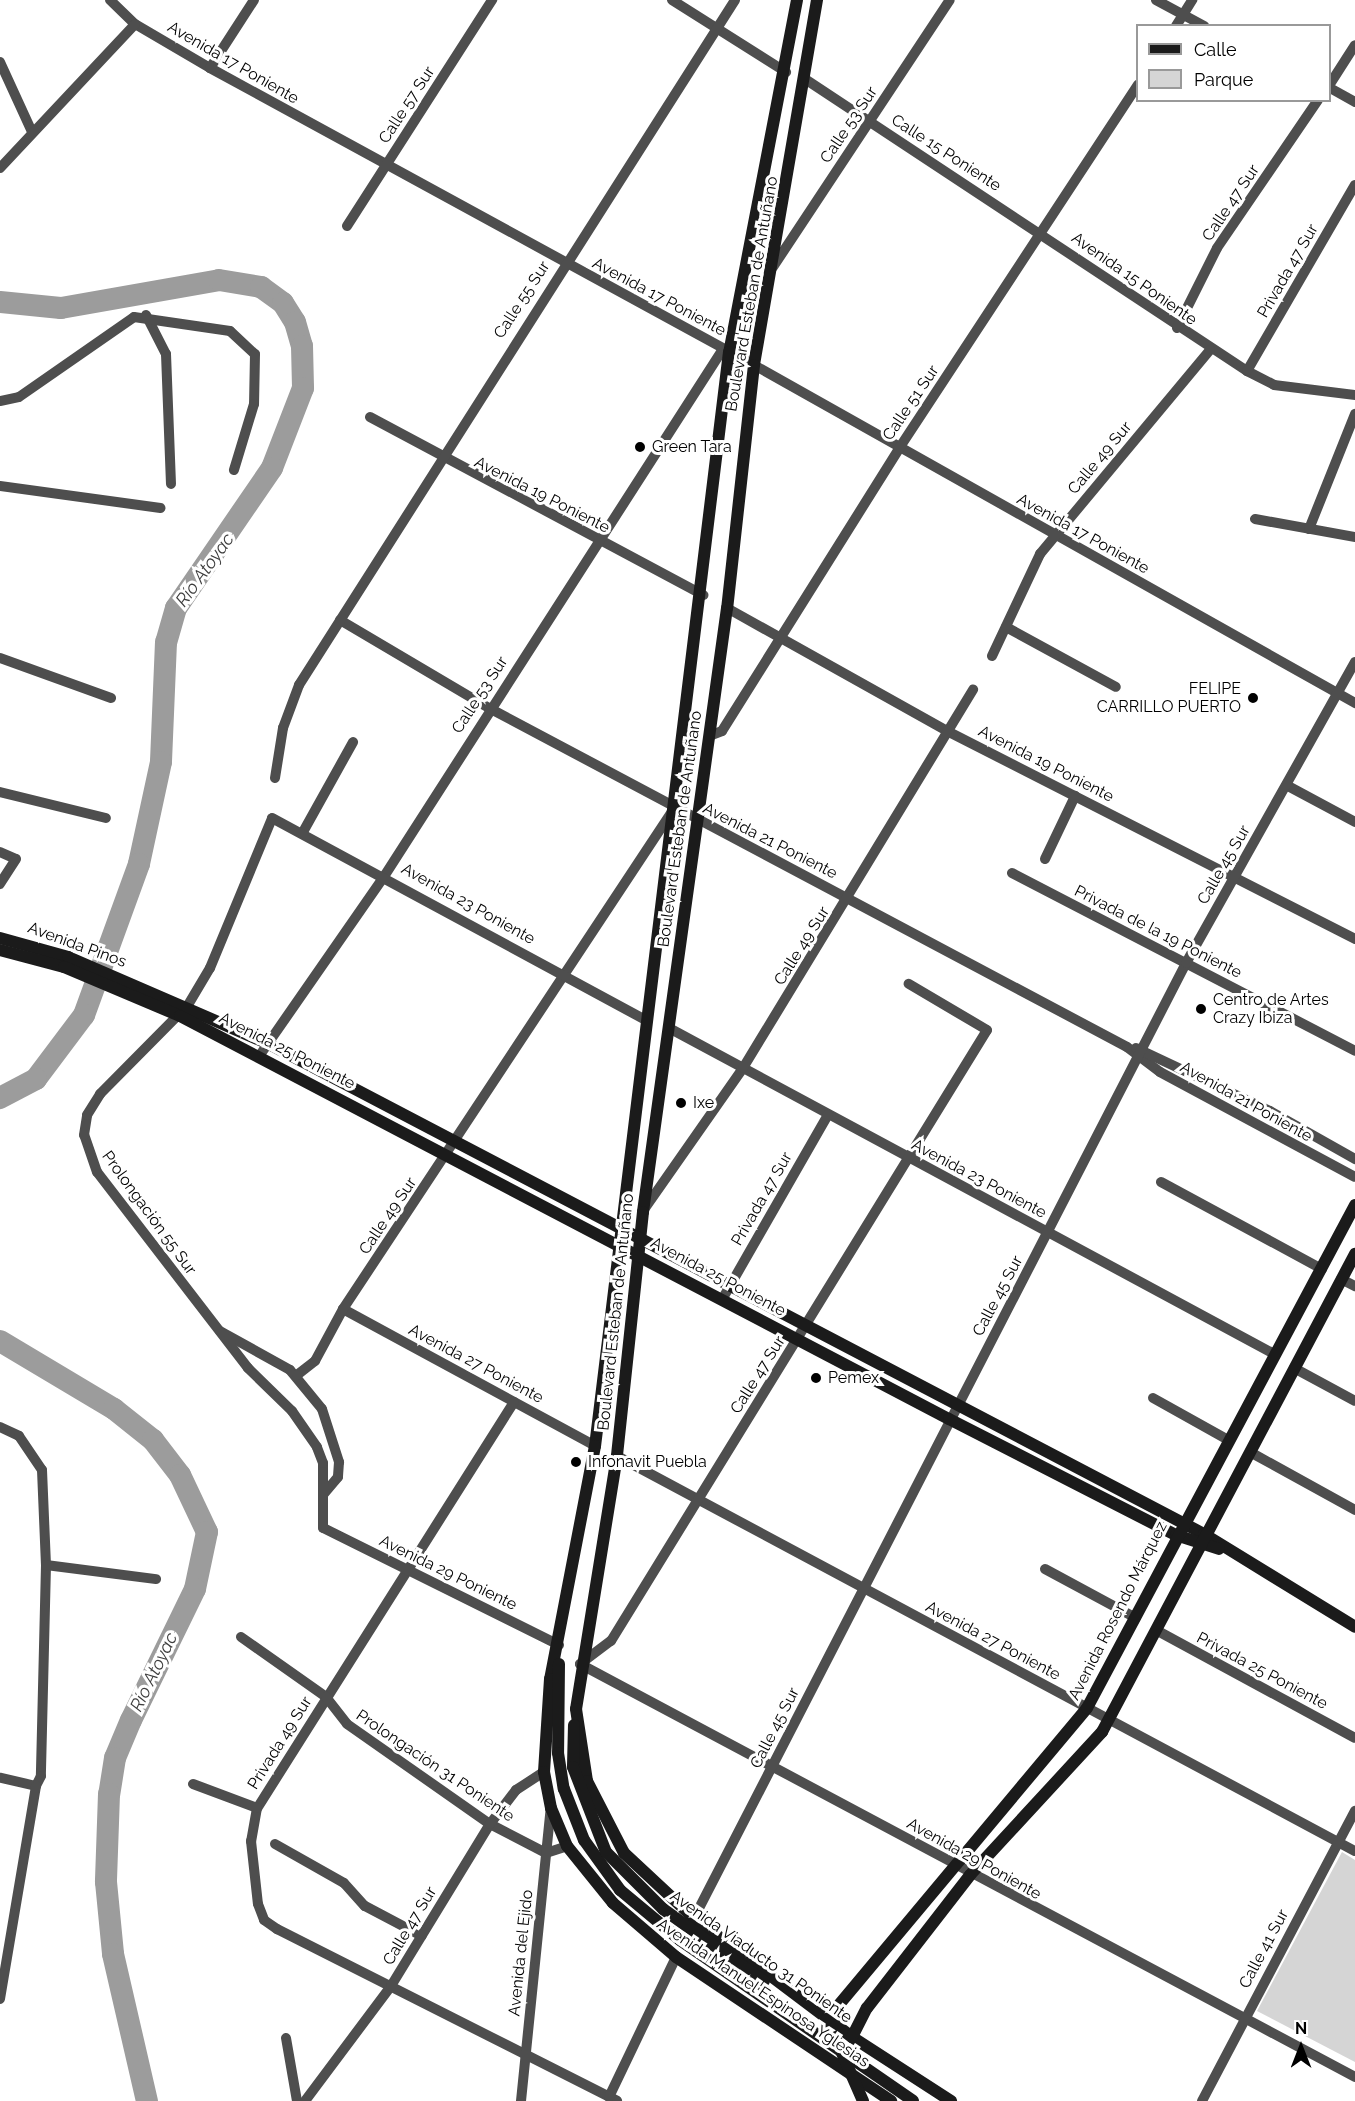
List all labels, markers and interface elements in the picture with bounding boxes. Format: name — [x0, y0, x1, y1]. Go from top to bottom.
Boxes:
street label: Avenida 17 Poniente — [164, 18, 302, 108]
legend — [1136, 24, 1331, 102]
text: Calle — [1194, 39, 1237, 60]
street label: Calle 57 Sur — [375, 63, 439, 147]
text: Parque — [1194, 69, 1253, 90]
street label: Calle 53 Sur — [816, 83, 882, 167]
street label: Calle 15 Poniente — [888, 110, 1004, 196]
street label: Calle 47 Sur — [1198, 161, 1264, 245]
street label: Boulevard Esteban de Antuñano — [722, 175, 782, 413]
street label: Privada 47 Sur — [1253, 221, 1323, 321]
street label: Avenida 15 Poniente — [1068, 229, 1200, 329]
street label: Avenida 17 Poniente — [589, 254, 729, 340]
street label: Calle 55 Sur — [490, 258, 554, 342]
street label: Calle 51 Sur — [879, 362, 943, 444]
street label: Calle 49 Sur — [1064, 418, 1136, 498]
place label: Green Tara — [652, 437, 732, 457]
marker: Green Tara — [633, 440, 647, 454]
street label: Avenida 19 Poniente — [471, 453, 613, 537]
street label: Avenida 17 Poniente — [1014, 490, 1152, 578]
water label: Río Atoyac — [171, 529, 239, 611]
street label: Calle 53 Sur — [448, 653, 512, 737]
place label: FELIPE CARRILLO PUERTO — [1097, 679, 1241, 717]
marker: FELIPE CARRILLO PUERTO — [1246, 691, 1260, 705]
street label: Boulevard Esteban de Antuñano — [654, 709, 706, 949]
street label: Avenida 19 Poniente — [975, 722, 1117, 806]
street label: Avenida 21 Poniente — [700, 799, 840, 883]
street label: Calle 45 Sur — [1194, 822, 1254, 908]
street label: Avenida 23 Poniente — [398, 859, 538, 949]
street label: Privada de la 19 Poniente — [1071, 881, 1245, 983]
street label: Calle 49 Sur — [770, 903, 834, 989]
street label: Avenida Pinos — [25, 918, 129, 972]
place label: Centro de Artes Crazy Ibiza — [1213, 990, 1329, 1028]
marker: Centro de Artes Crazy Ibiza — [1194, 1002, 1208, 1016]
street label: Avenida 25 Poniente — [216, 1008, 358, 1094]
street label: Avenida 21 Poniente — [1177, 1058, 1315, 1146]
place label: Ixe — [693, 1093, 714, 1113]
marker: Ixe — [674, 1096, 688, 1110]
street label: Avenida 23 Poniente — [908, 1135, 1050, 1223]
street label: Prolongación 55 Sur — [98, 1147, 200, 1279]
street label: Privada 47 Sur — [727, 1149, 797, 1249]
street label: Calle 49 Sur — [355, 1174, 421, 1258]
street label: Boulevard Esteban de Antuñano — [594, 1192, 638, 1432]
street label: Avenida 25 Poniente — [647, 1233, 789, 1321]
street label: Calle 45 Sur — [969, 1253, 1027, 1339]
street label: Avenida 27 Poniente — [405, 1320, 547, 1408]
street label: Calle 47 Sur — [727, 1333, 789, 1417]
place label: Pemex — [828, 1368, 879, 1388]
marker: Pemex — [809, 1371, 823, 1385]
place label: Infonavit Puebla — [588, 1452, 707, 1472]
marker: Infonavit Puebla — [569, 1455, 583, 1469]
street label: Avenida Rosendo Márquez — [1065, 1519, 1171, 1703]
street label: Avenida 29 Poniente — [376, 1531, 520, 1615]
street label: Avenida 27 Poniente — [922, 1597, 1064, 1685]
street label: Privada 25 Poniente — [1193, 1628, 1331, 1714]
water label: Río Atoyac — [126, 1629, 182, 1715]
street label: Calle 45 Sur — [746, 1684, 804, 1772]
street label: Privada 49 Sur — [244, 1693, 316, 1793]
street label: Prolongación 31 Poniente — [352, 1706, 518, 1826]
street label: Avenida 29 Poniente — [903, 1814, 1045, 1904]
street label: Calle 47 Sur — [379, 1883, 441, 1969]
street label: Avenida Viaducto 31 Poniente — [666, 1886, 856, 2028]
street label: Avenida del Ejido — [505, 1889, 537, 2017]
street label: Calle 41 Sur — [1235, 1906, 1293, 1992]
street label: Avenida Manuel Espinosa Yglesias — [653, 1914, 873, 2072]
north arrow — [1271, 2017, 1331, 2077]
text: N — [1295, 2019, 1307, 2038]

